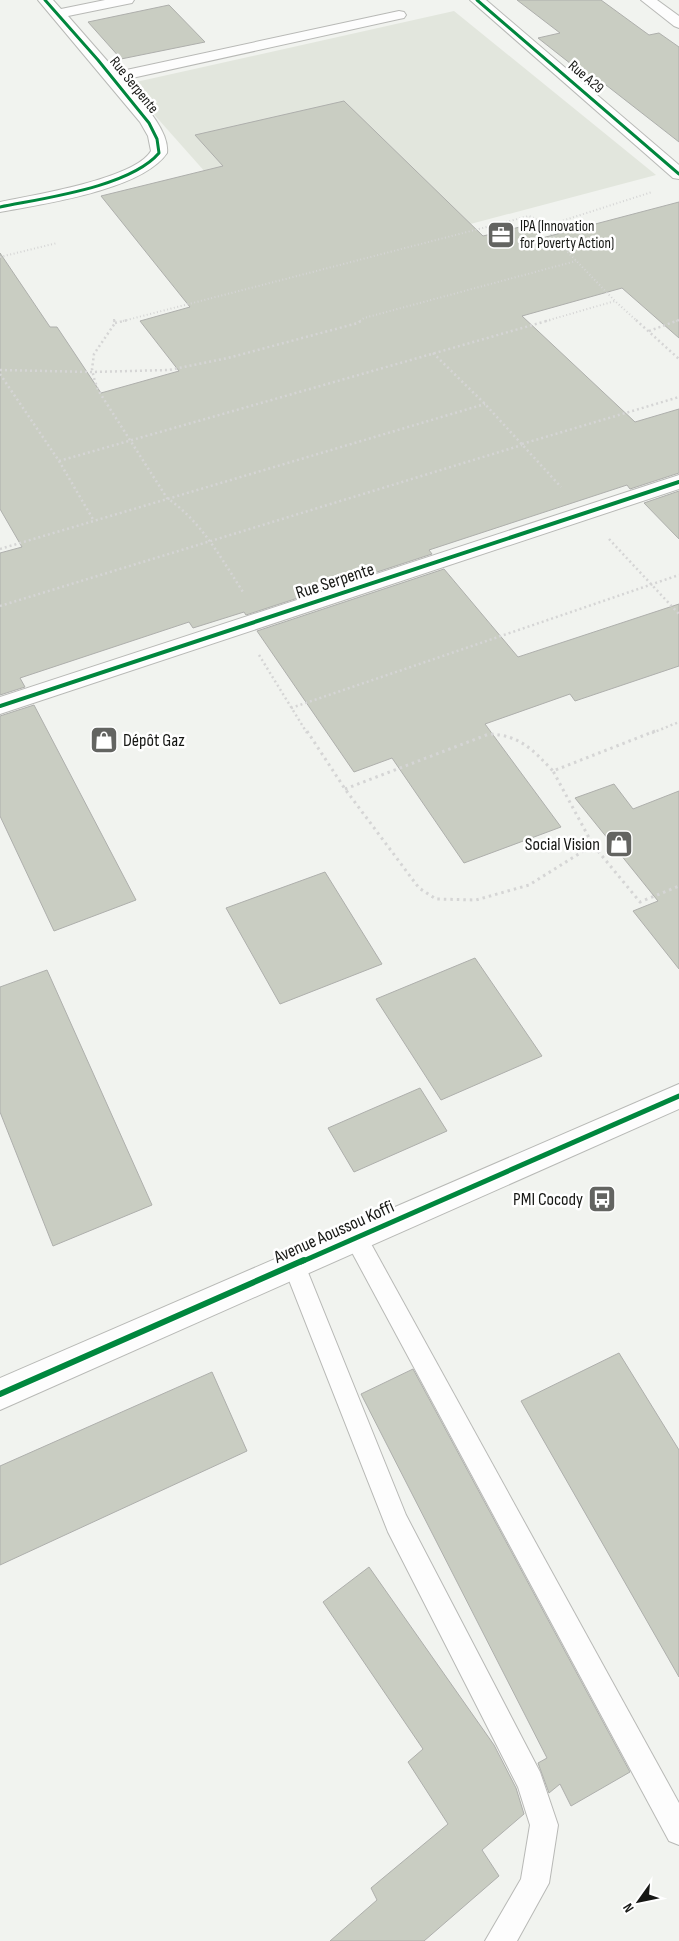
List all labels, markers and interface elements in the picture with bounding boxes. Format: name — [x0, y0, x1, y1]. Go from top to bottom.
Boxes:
street label: Rue Serpente — [105, 53, 163, 117]
street label: Rue A29 — [564, 56, 608, 98]
place label: IPA (Innovation for Poverty Action) — [520, 217, 614, 253]
office icon: IPA (Innovation for Poverty Action) — [486, 220, 516, 250]
street label: Rue Serpente — [293, 558, 377, 604]
shop icon: Dépôt Gaz — [89, 725, 119, 755]
place label: Dépôt Gaz — [123, 730, 185, 751]
shop icon: Social Vision — [604, 829, 634, 859]
place label: Social Vision — [525, 834, 600, 855]
bus stop icon: PMI Cocody — [587, 1184, 617, 1214]
place label: PMI Cocody — [513, 1189, 583, 1210]
street label: Avenue Aoussou Koffi — [270, 1196, 397, 1268]
north arrow — [614, 1876, 664, 1926]
text: N — [619, 1900, 638, 1916]

